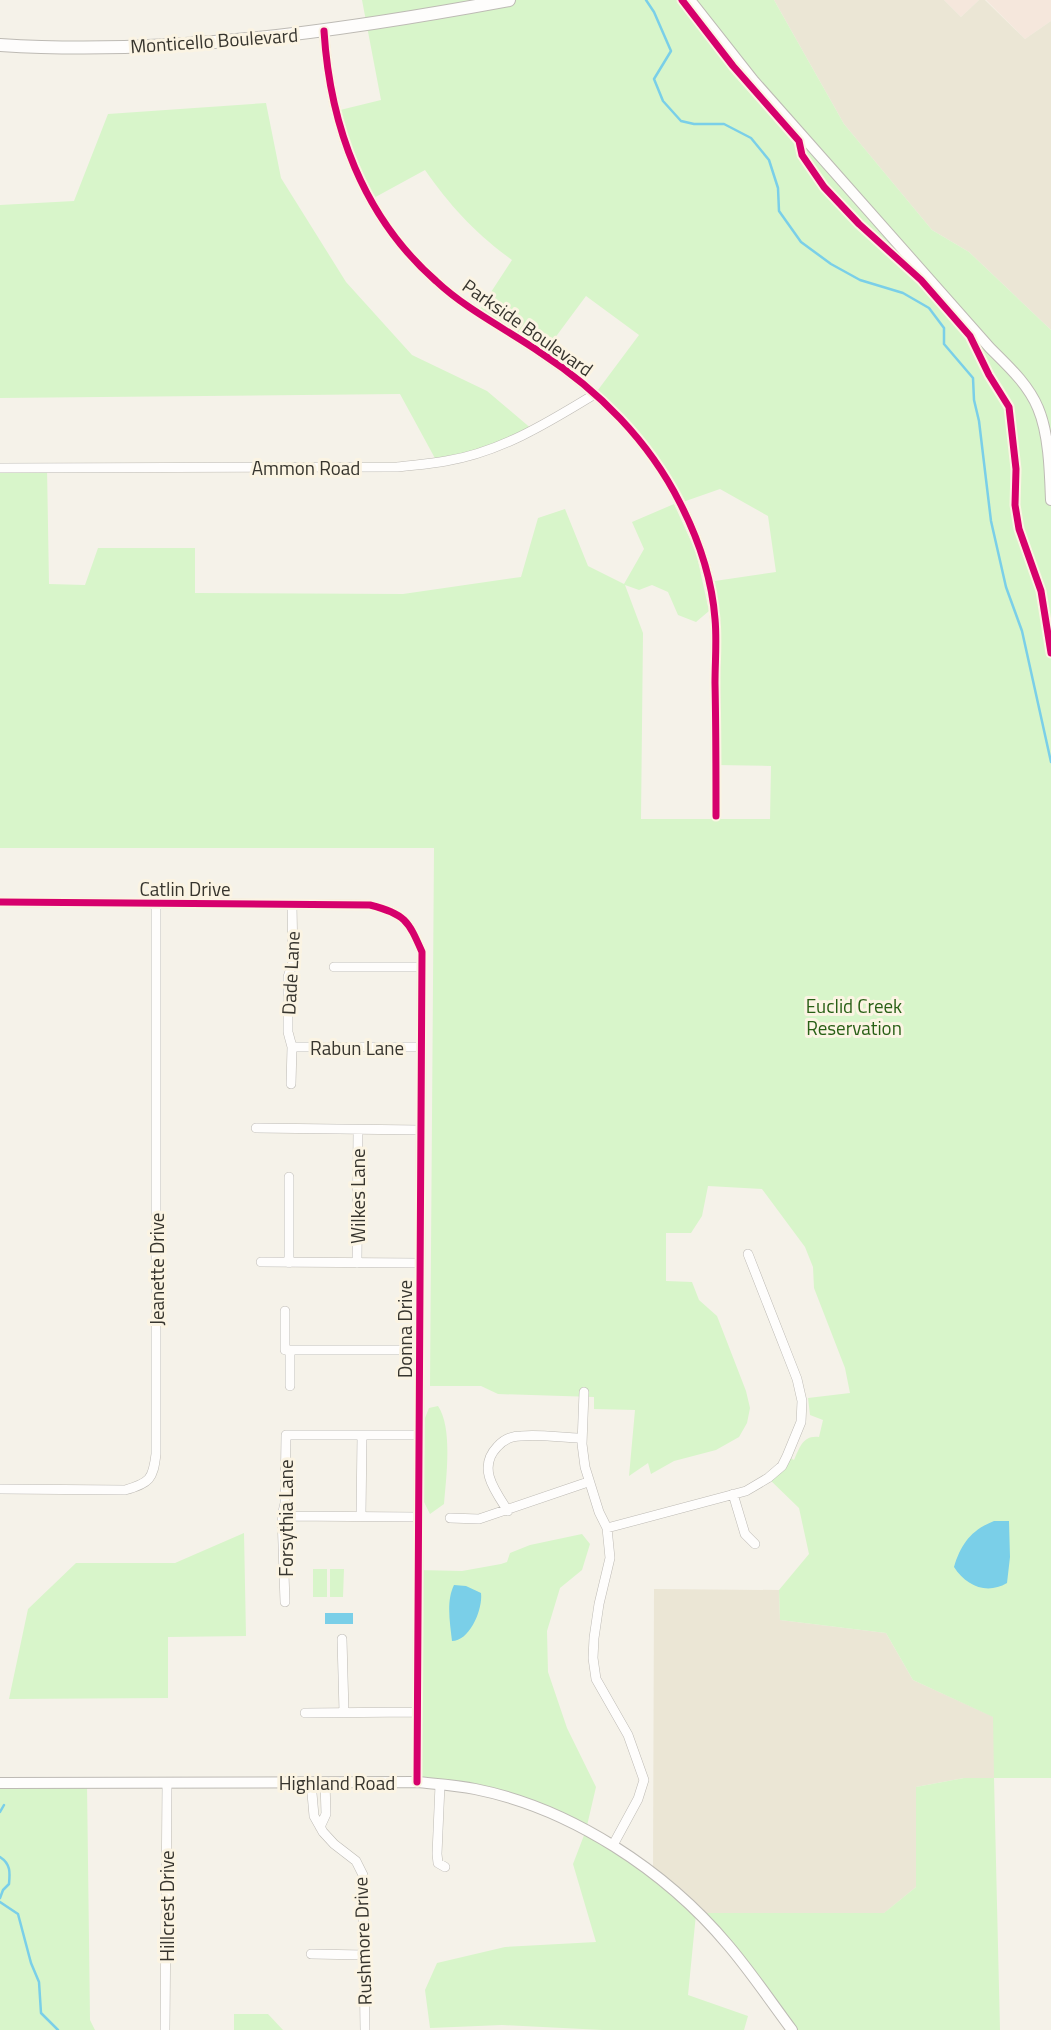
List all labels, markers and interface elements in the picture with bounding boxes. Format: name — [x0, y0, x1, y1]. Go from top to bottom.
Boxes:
street label: Monticello Boulevard — [129, 20, 299, 60]
street label: Parkside Boulevard — [457, 271, 599, 383]
street label: Ammon Road — [252, 453, 360, 482]
street label: Catlin Drive — [139, 874, 231, 903]
street label: Dade Lane — [273, 930, 307, 1016]
park label: Euclid Creek Reservation — [806, 991, 902, 1042]
street label: Rabun Lane — [310, 1033, 404, 1062]
street label: Wilkes Lane — [343, 1148, 372, 1244]
street label: Jeanette Drive — [142, 1213, 171, 1325]
street label: Donna Drive — [390, 1280, 419, 1378]
street label: Forsythia Lane — [271, 1459, 300, 1577]
street label: Highland Road — [279, 1768, 395, 1797]
street label: Hillcrest Drive — [152, 1850, 181, 1962]
street label: Rushmore Drive — [345, 1876, 379, 2006]

